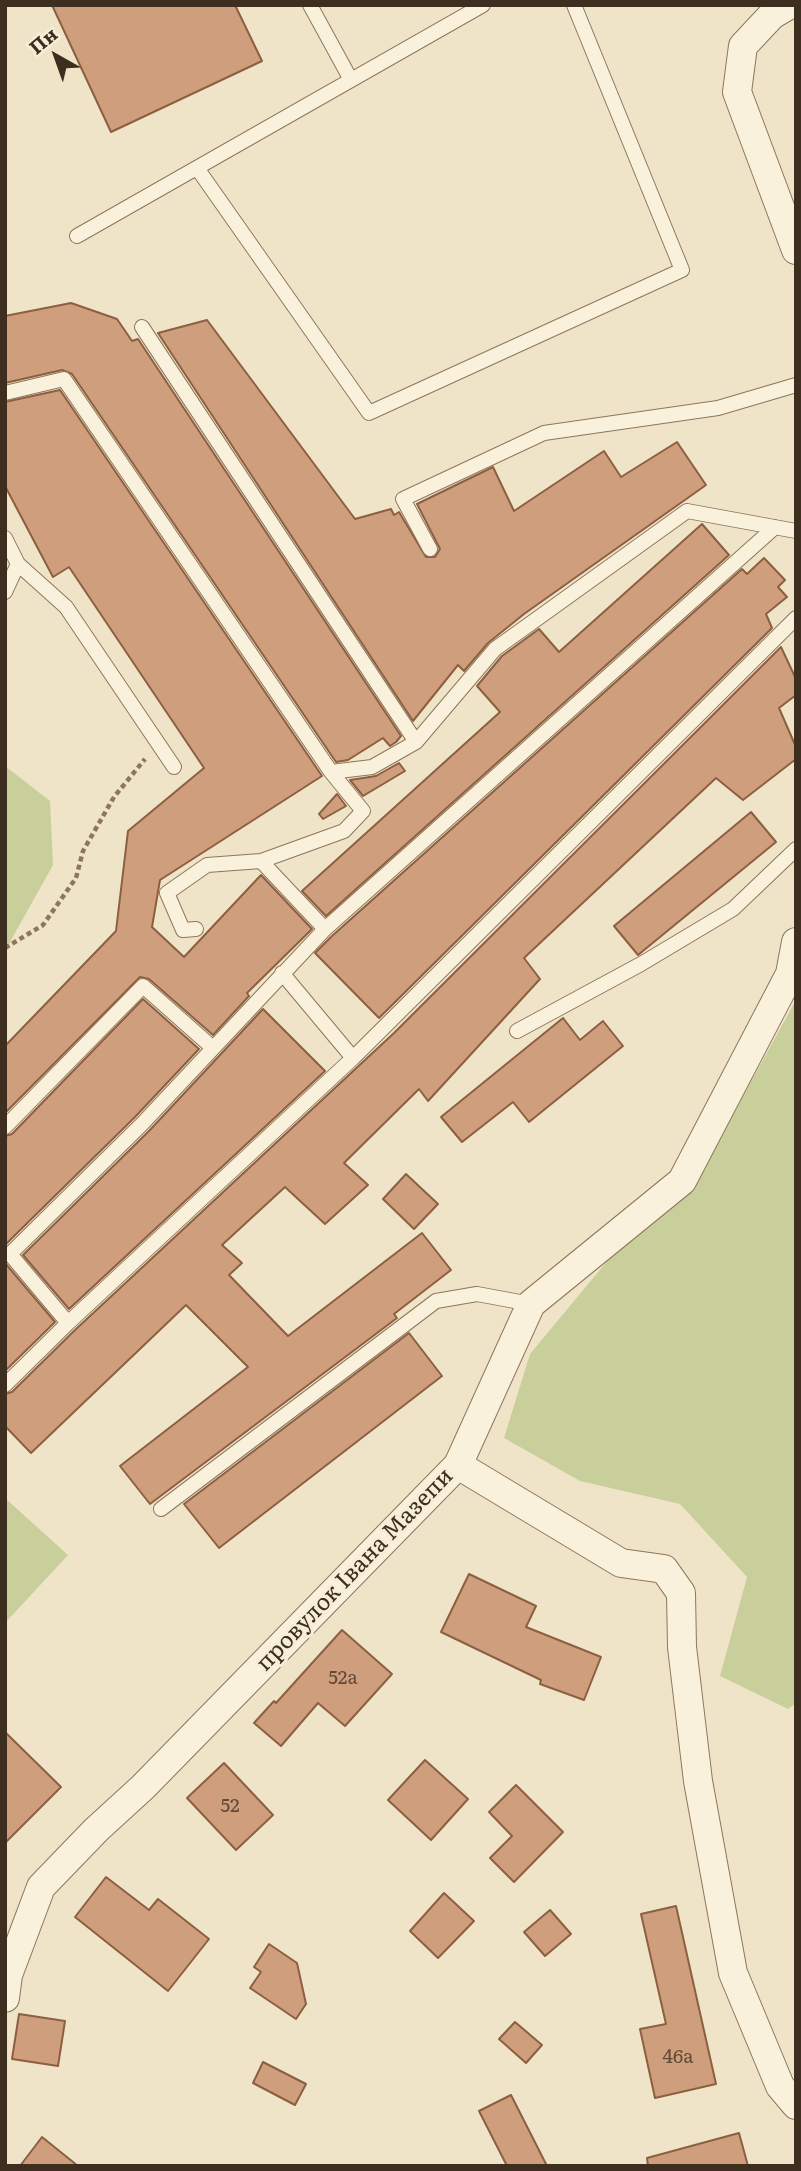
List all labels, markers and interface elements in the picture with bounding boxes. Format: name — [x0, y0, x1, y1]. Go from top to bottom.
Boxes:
text: Пн — [22, 20, 63, 60]
north arrow — [21, 21, 91, 91]
street label: провулок Івана Мазепи — [251, 1463, 459, 1677]
house number: 52а — [328, 1667, 358, 1689]
house number: 52 — [220, 1795, 240, 1817]
house number: 46а — [663, 2046, 693, 2068]

